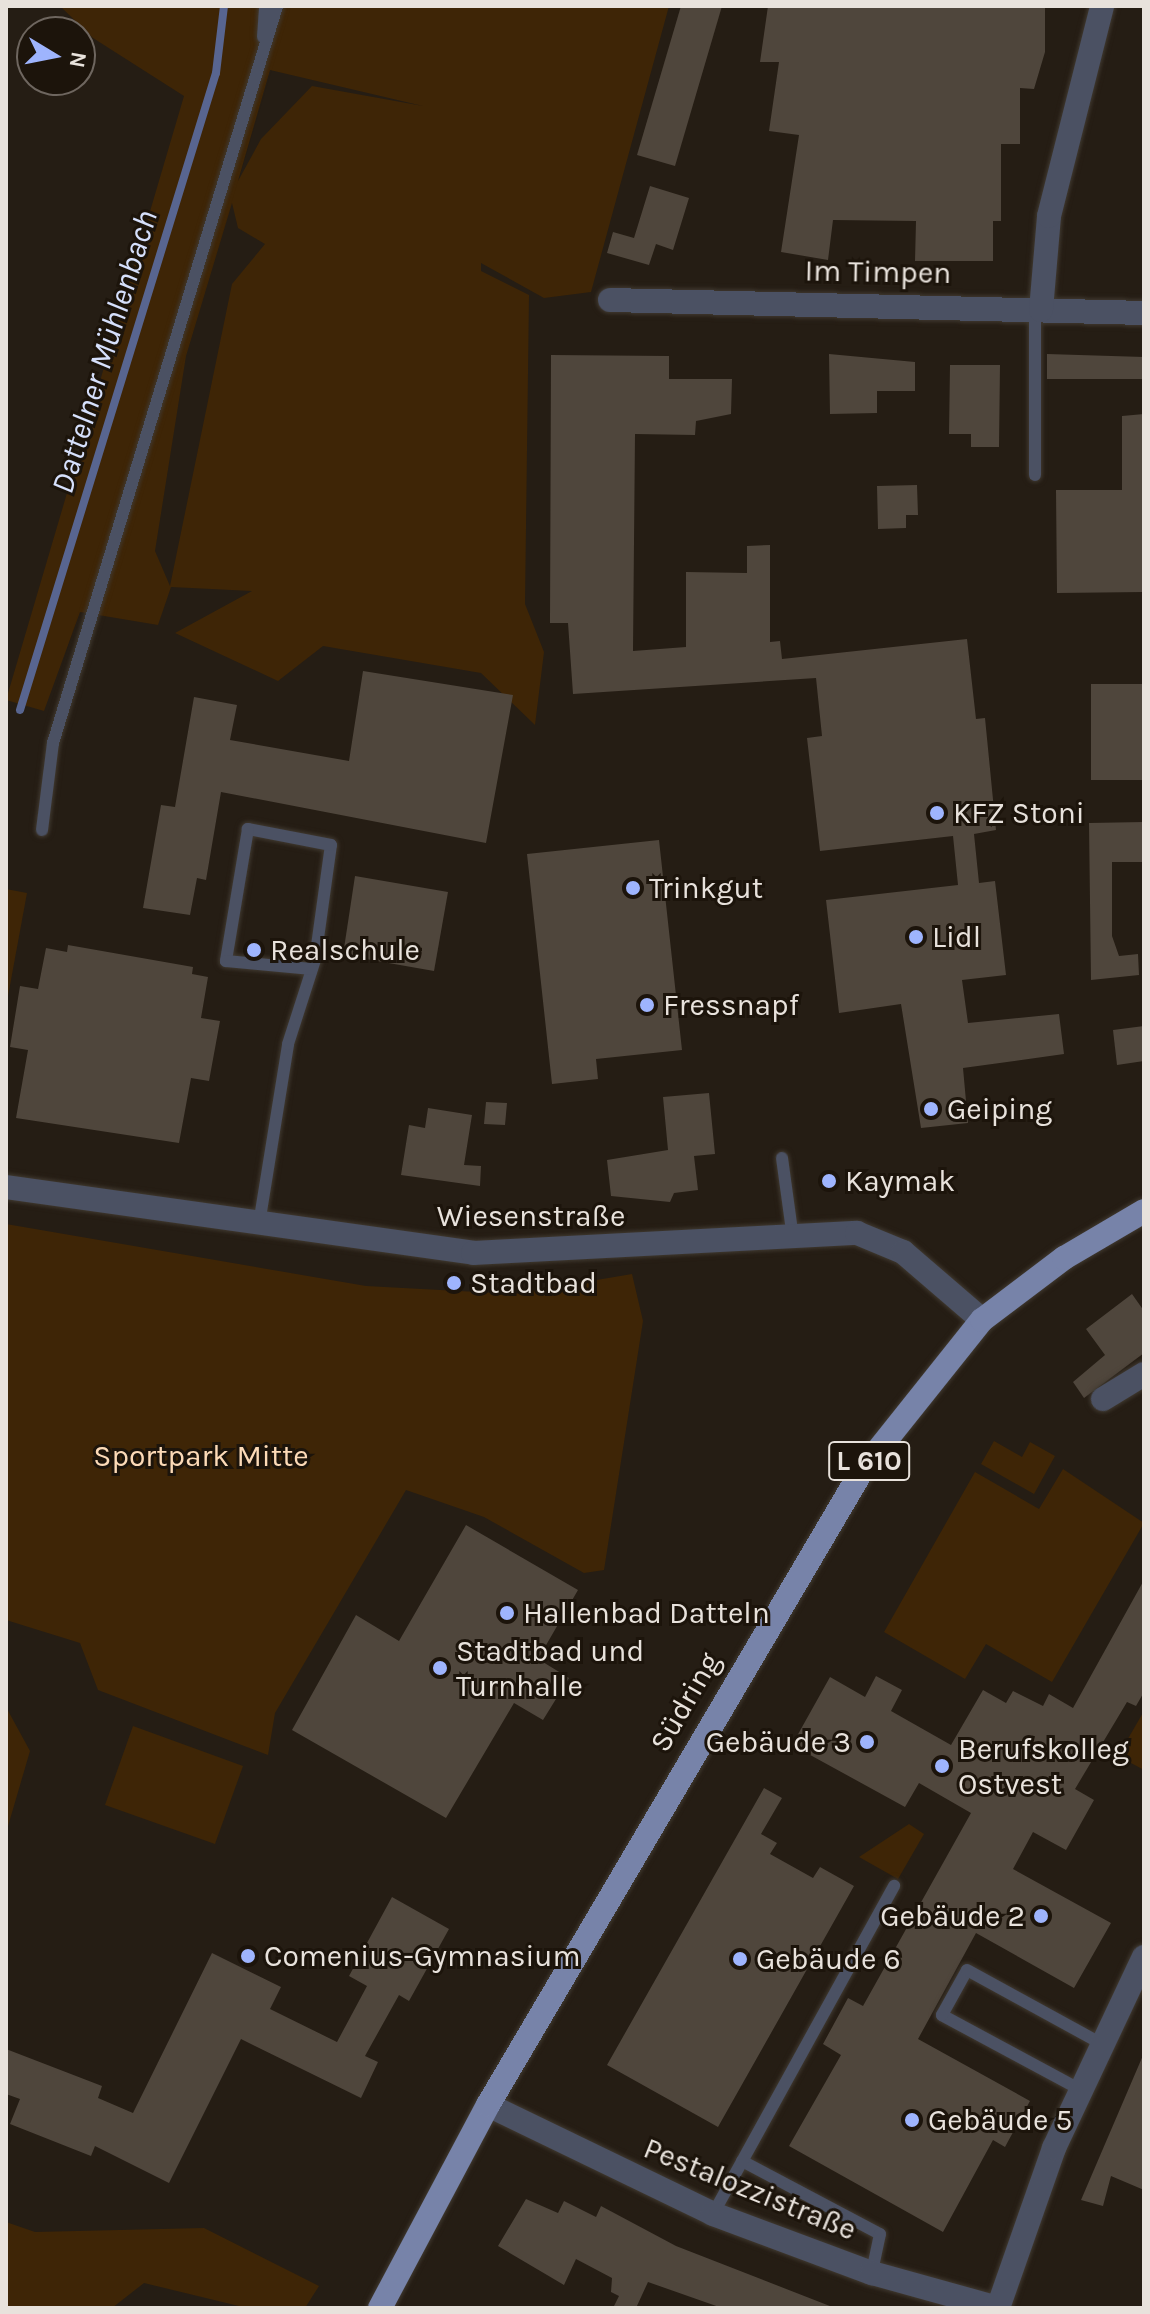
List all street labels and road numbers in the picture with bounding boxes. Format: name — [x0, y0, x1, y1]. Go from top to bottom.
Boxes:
street label: Im Timpen — [804, 253, 952, 291]
street label: Wiesenstraße — [437, 1198, 625, 1234]
road number: L 610 — [827, 1437, 911, 1485]
street label: Südring — [642, 1646, 728, 1758]
street label: Pestalozzistraße — [638, 2130, 862, 2248]

